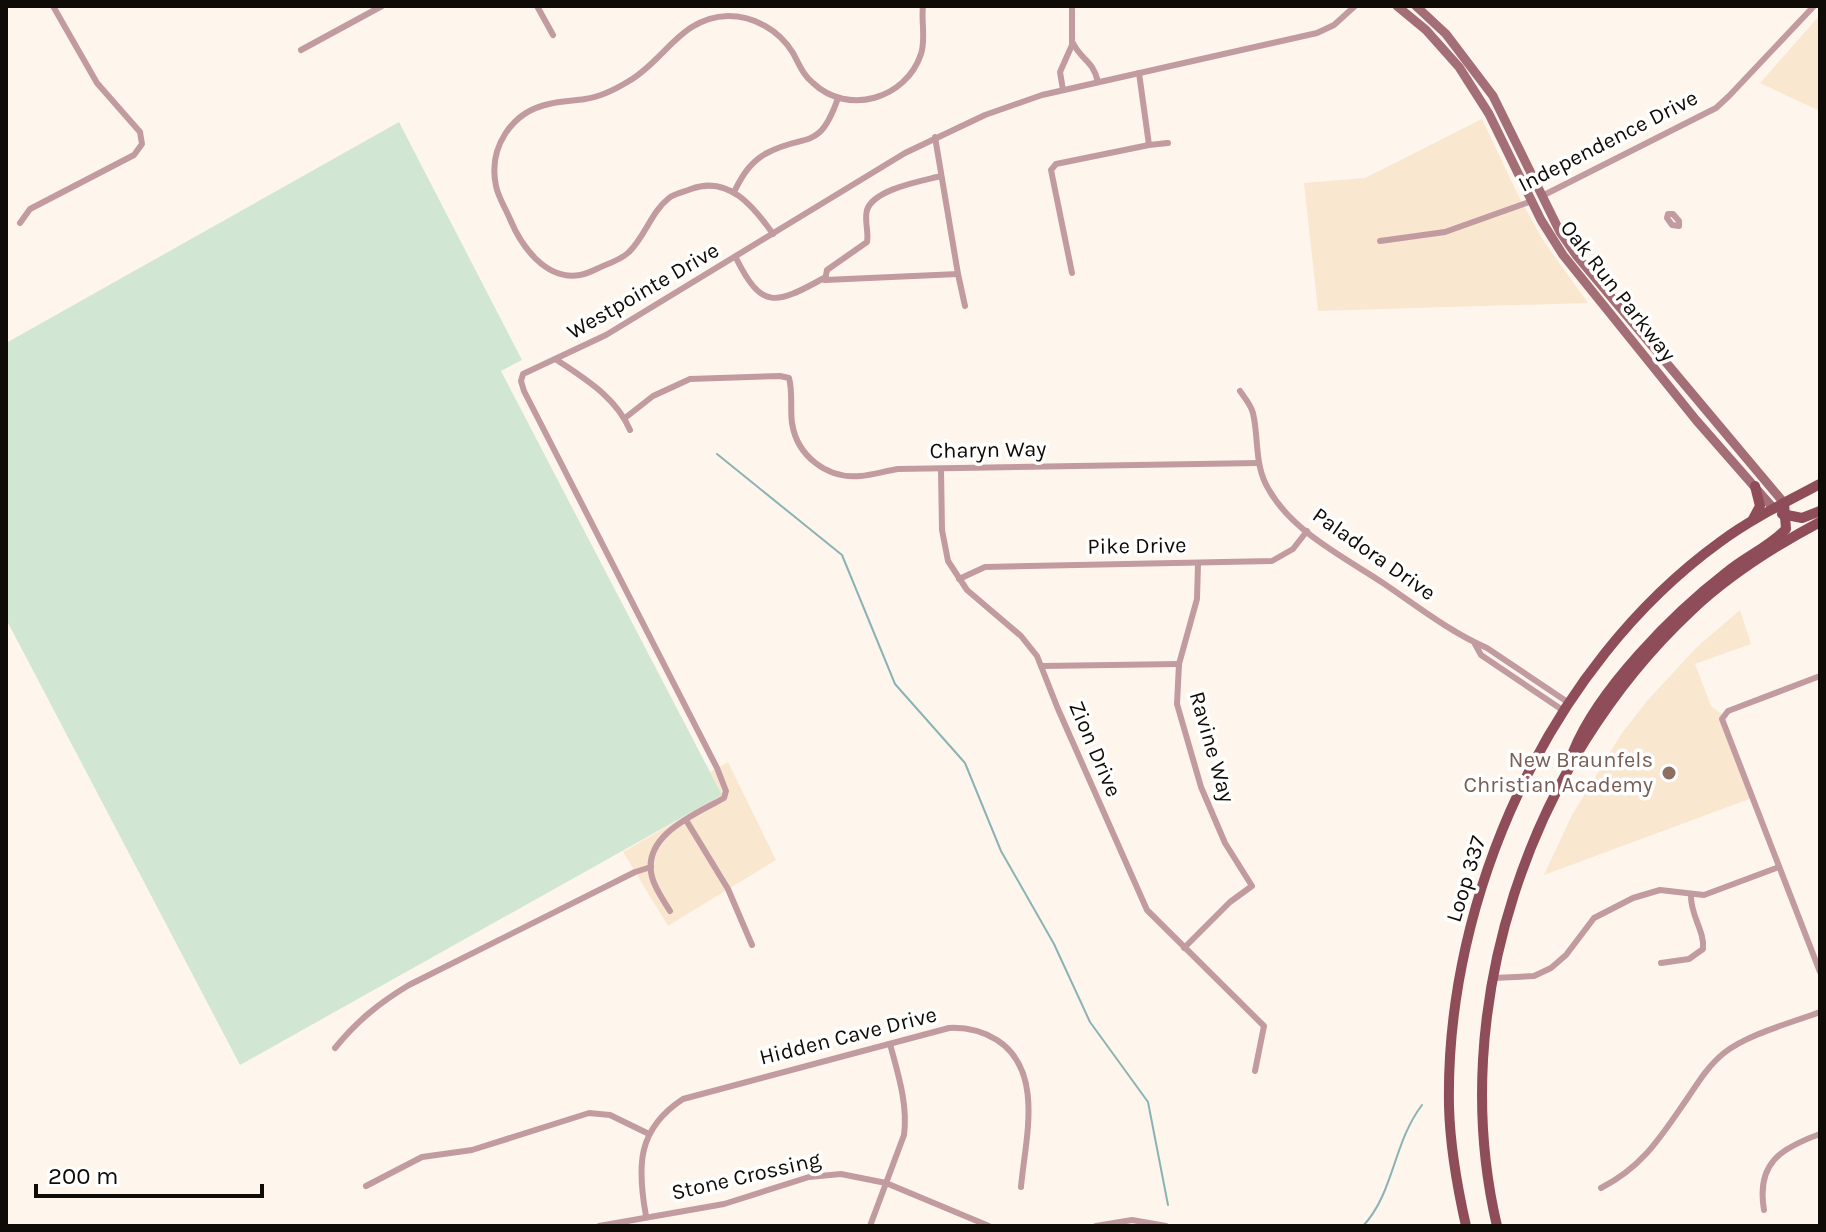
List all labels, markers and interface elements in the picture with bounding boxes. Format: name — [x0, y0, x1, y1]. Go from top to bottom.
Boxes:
street label: Independence Drive — [1514, 84, 1702, 198]
street label: Oak Run Parkway — [1555, 215, 1681, 367]
street label: Westpointe Drive — [562, 237, 724, 345]
street label: Charyn Way — [929, 436, 1047, 464]
street label: Paladora Drive — [1307, 502, 1441, 606]
street label: Pike Drive — [1087, 532, 1187, 560]
street label: Ravine Way — [1184, 688, 1240, 806]
street label: Zion Drive — [1063, 697, 1127, 801]
place label: New Braunfels Christian Academy — [1463, 747, 1653, 798]
marker: New Braunfels Christian Academy — [1660, 764, 1678, 782]
street label: Loop 337 — [1441, 833, 1491, 925]
street label: Hidden Cave Drive — [757, 1001, 939, 1071]
street label: Stone Crossing — [669, 1146, 824, 1206]
scale bar — [36, 1148, 262, 1198]
text: 200 m — [48, 1162, 119, 1190]

